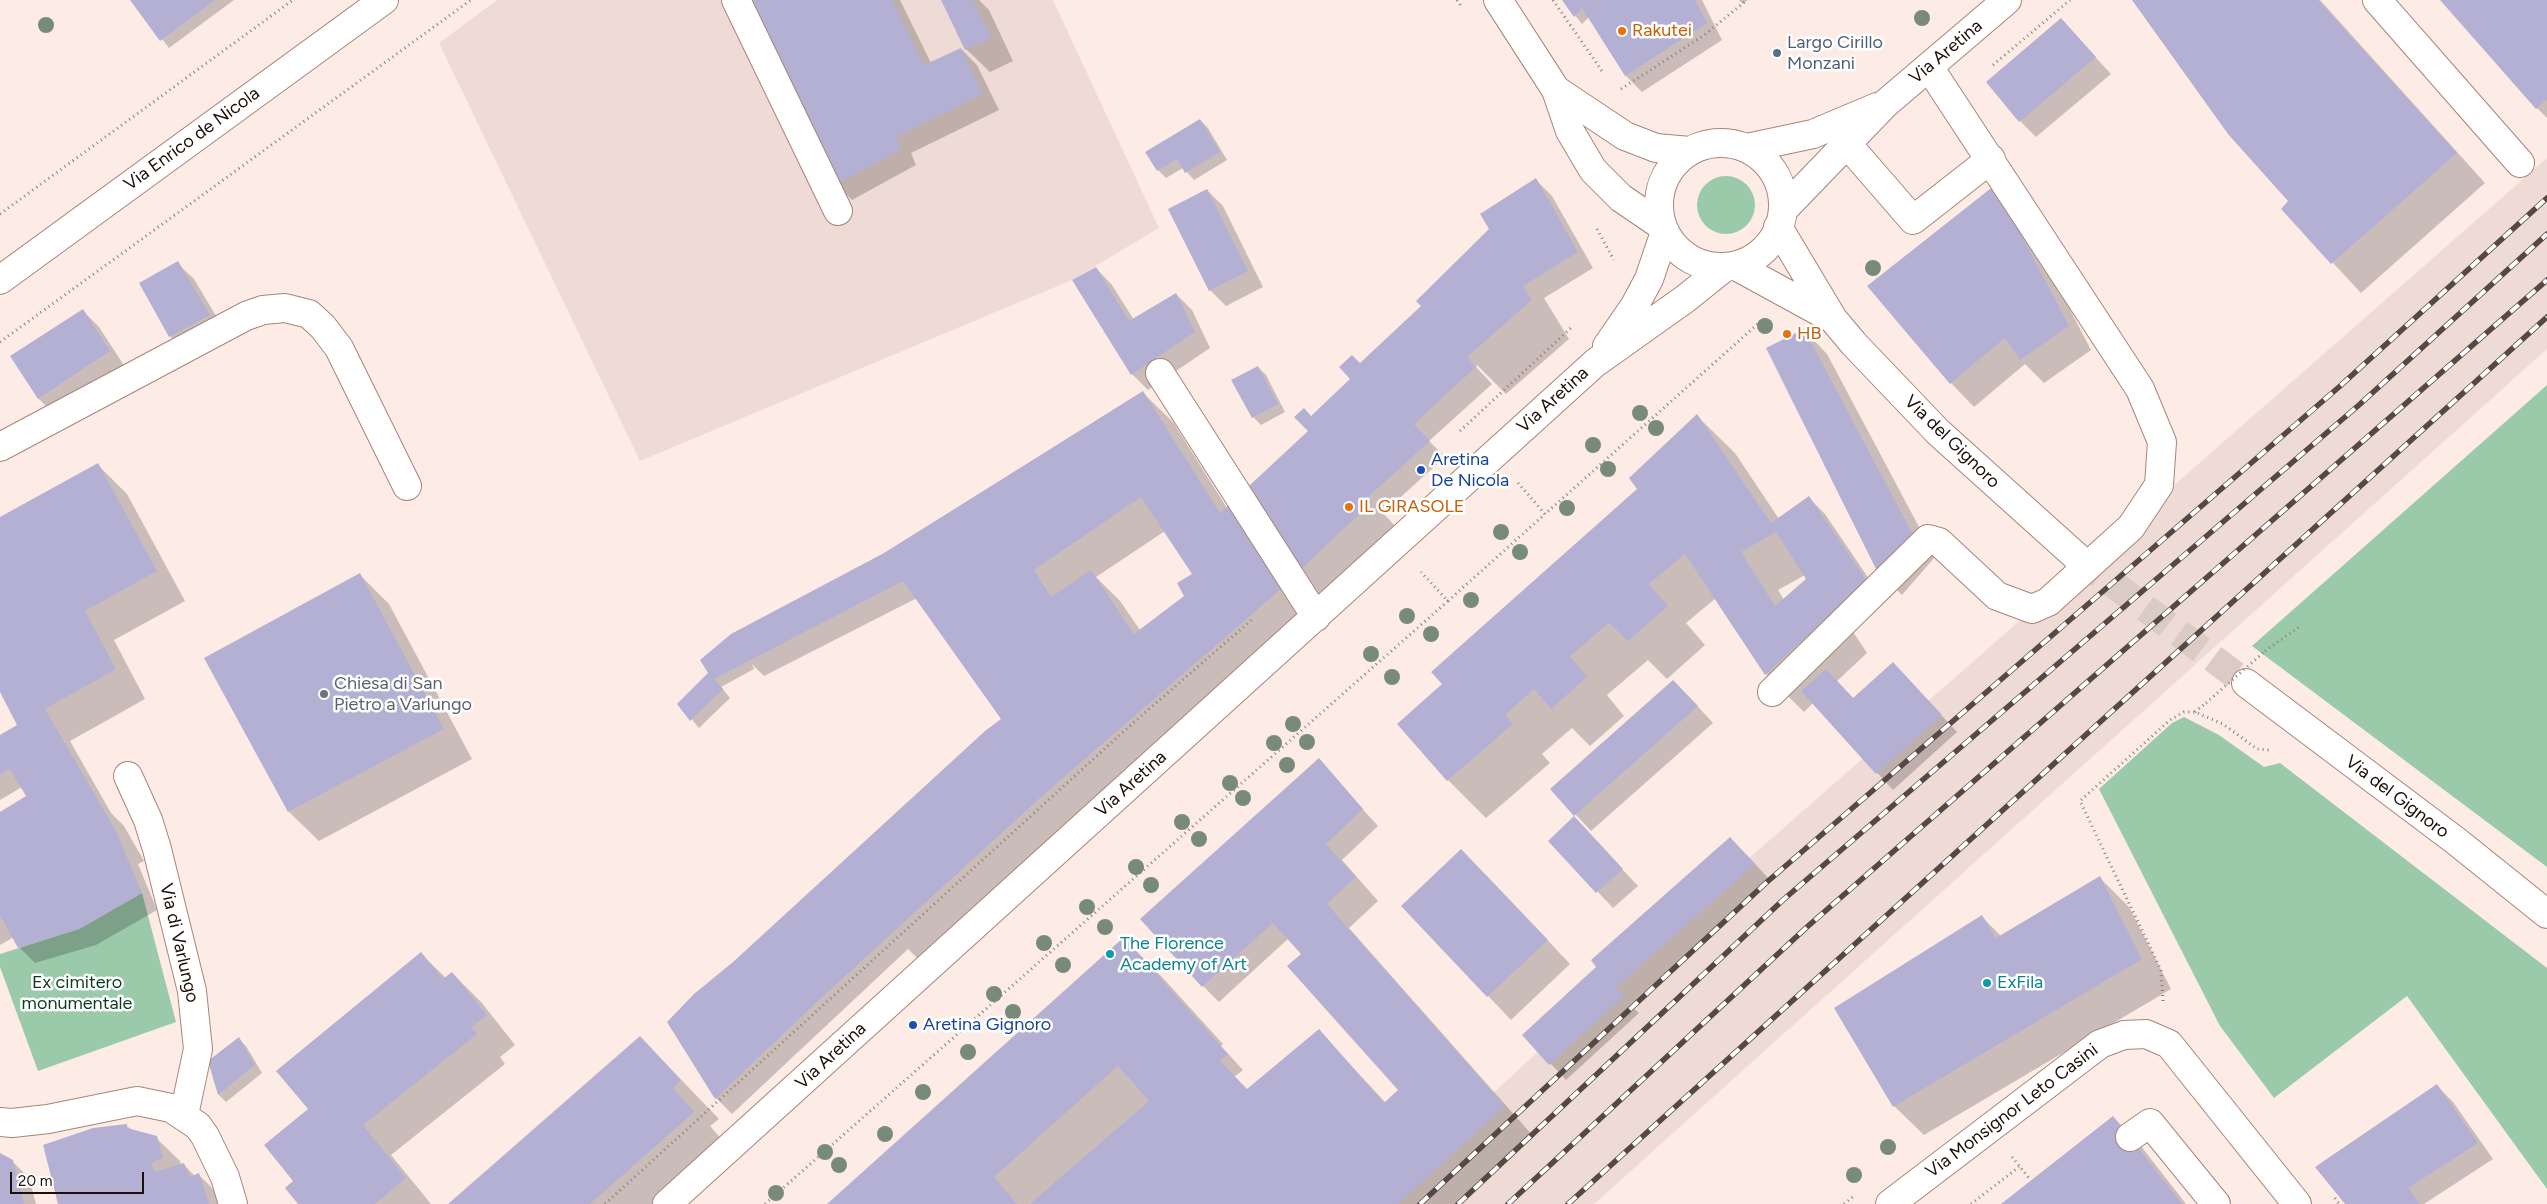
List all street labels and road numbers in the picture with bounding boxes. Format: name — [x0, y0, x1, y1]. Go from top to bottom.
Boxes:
street label: Via Aretina — [1905, 15, 1987, 89]
street label: Via Enrico de Nicola — [120, 83, 264, 195]
street label: Via Aretina — [1513, 362, 1593, 438]
street label: Via del Gignoro — [1900, 391, 2004, 493]
street label: Via Aretina — [1091, 746, 1171, 822]
street label: Via del Gignoro — [2341, 751, 2453, 843]
street label: Via di Varlungo — [155, 881, 203, 1005]
street label: Via Aretina — [791, 1018, 871, 1094]
street label: Via Monsignor Leto Casini — [1922, 1039, 2102, 1183]

